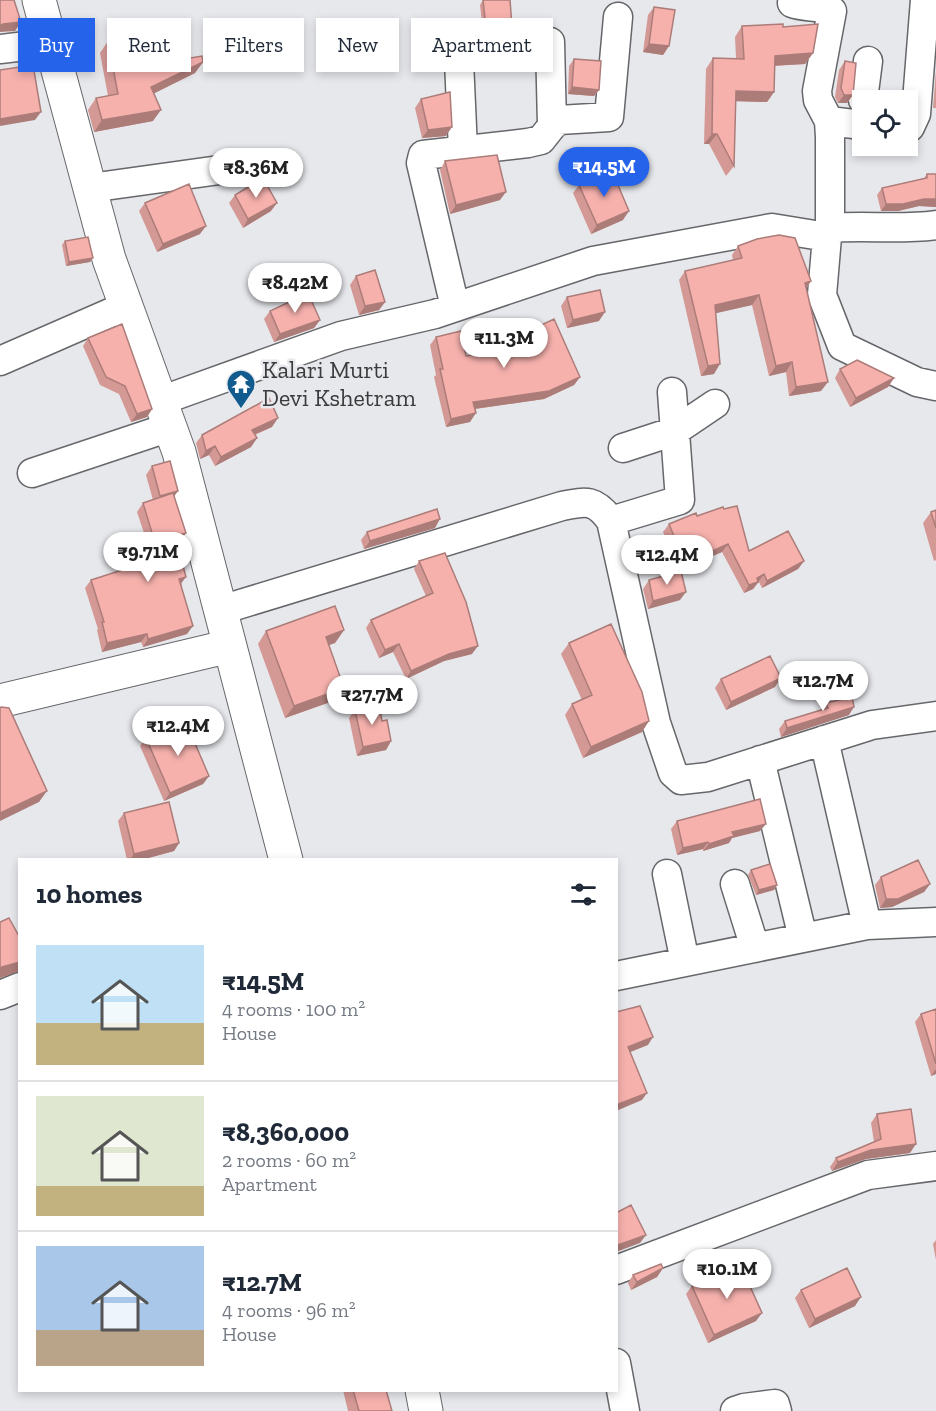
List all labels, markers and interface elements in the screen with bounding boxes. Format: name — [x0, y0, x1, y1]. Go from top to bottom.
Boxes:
chip: Buy — [18, 18, 95, 72]
chip: Rent — [107, 18, 191, 72]
chip: Filters — [203, 18, 304, 72]
chip: New — [316, 18, 399, 72]
chip: Apartment — [411, 18, 553, 72]
map controls — [852, 90, 918, 156]
button: locate — [852, 90, 918, 156]
pin: ₹14.5M — [555, 147, 653, 198]
pin: ₹8.36M — [207, 148, 305, 199]
text: ₹14.5M — [572, 154, 636, 178]
text: ₹8.36M — [223, 155, 289, 179]
pin: ₹8.42M — [246, 263, 344, 314]
text: ₹8.42M — [262, 270, 328, 294]
pin: ₹11.3M — [455, 318, 553, 369]
text: ₹11.3M — [474, 325, 534, 349]
place label: Kalari Murti Devi Kshetram — [262, 355, 416, 412]
temple icon: Kalari Murti Devi Kshetram — [225, 368, 257, 410]
pin: ₹9.71M — [99, 532, 197, 583]
pin: ₹12.4M — [618, 535, 716, 586]
text: ₹9.71M — [117, 539, 179, 563]
text: ₹12.4M — [635, 542, 699, 566]
pin: ₹12.7M — [774, 661, 872, 712]
text: ₹12.7M — [792, 668, 854, 692]
pin: ₹27.7M — [323, 675, 421, 726]
text: ₹27.7M — [341, 682, 403, 706]
pin: ₹12.4M — [129, 706, 227, 757]
text: ₹12.4M — [146, 713, 210, 737]
text: 10 homes — [36, 878, 142, 910]
icon: filters — [567, 878, 600, 911]
text: ₹14.5M — [222, 965, 304, 997]
icon: home — [84, 969, 156, 1041]
text: 4 rooms · 100 m² — [222, 997, 365, 1021]
text: House — [222, 1021, 276, 1045]
text: ₹8,360,000 — [222, 1116, 349, 1148]
icon: home — [84, 1120, 156, 1192]
text: 2 rooms · 60 m² — [222, 1148, 356, 1172]
text: Apartment — [222, 1172, 317, 1196]
pin: ₹10.1M — [678, 1249, 776, 1300]
text: ₹10.1M — [696, 1256, 758, 1280]
text: ₹12.7M — [222, 1266, 302, 1298]
icon: home — [84, 1270, 156, 1342]
text: 4 rooms · 96 m² — [222, 1298, 356, 1322]
text: House — [222, 1322, 276, 1346]

